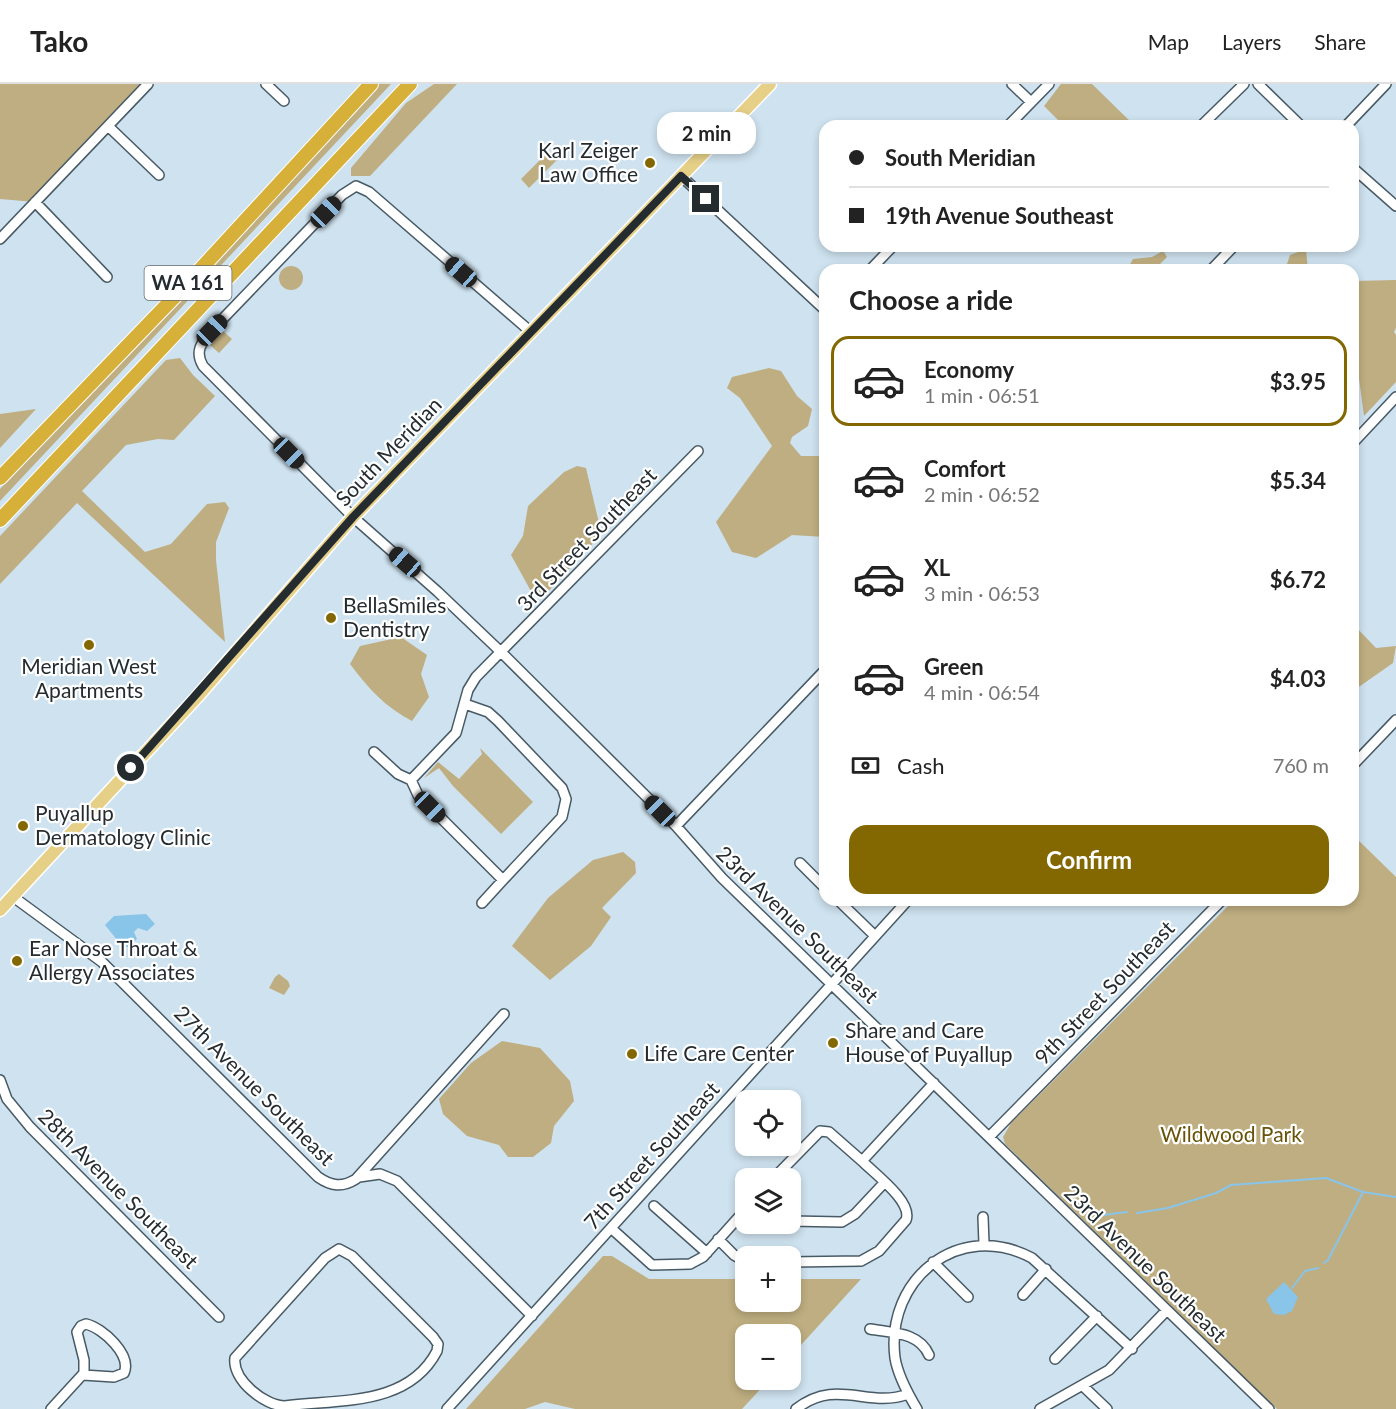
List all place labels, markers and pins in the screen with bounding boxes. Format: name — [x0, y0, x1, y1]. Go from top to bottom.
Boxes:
place label: Karl Zeiger Law Office — [538, 137, 638, 186]
marker: Karl Zeiger Law Office — [643, 156, 657, 170]
place label: BellaSmiles Dentistry — [343, 592, 446, 641]
marker: BellaSmiles Dentistry — [324, 611, 338, 625]
marker: Meridian West Apartments — [82, 638, 96, 652]
place label: Meridian West Apartments — [21, 653, 157, 702]
place label: Puyallup Dermatology Clinic — [35, 800, 211, 849]
marker: Puyallup Dermatology Clinic — [16, 819, 30, 833]
place label: Ear Nose Throat & Allergy Associates — [29, 935, 198, 984]
marker: Ear Nose Throat & Allergy Associates — [10, 954, 24, 968]
place label: Share and Care House of Puyallup — [845, 1017, 1013, 1066]
marker: Share and Care House of Puyallup — [826, 1036, 840, 1050]
place label: Life Care Center — [644, 1040, 794, 1065]
marker: Life Care Center — [625, 1047, 639, 1061]

